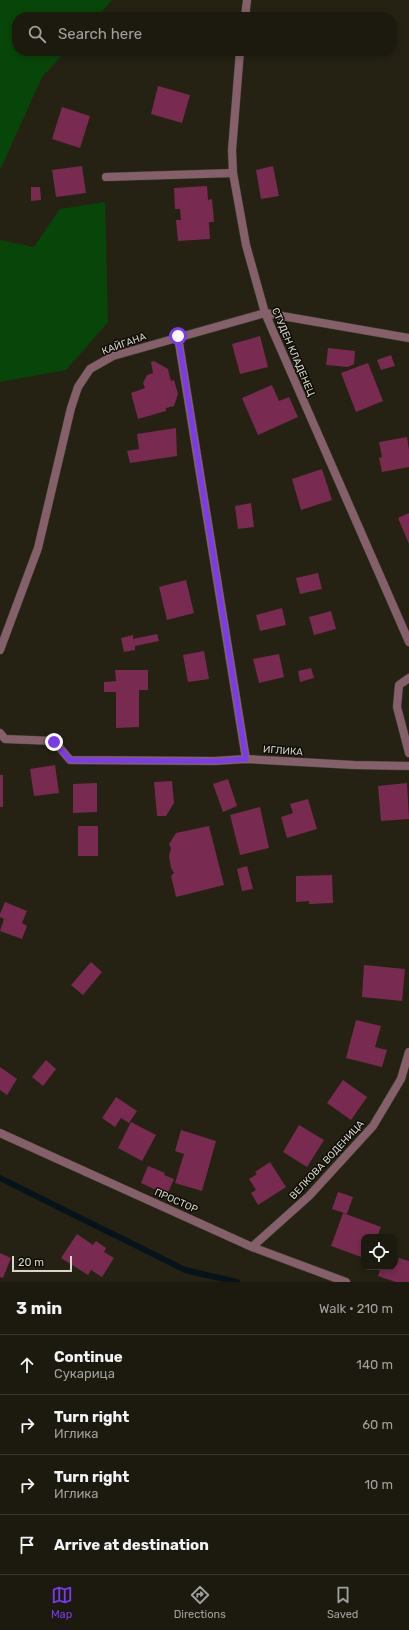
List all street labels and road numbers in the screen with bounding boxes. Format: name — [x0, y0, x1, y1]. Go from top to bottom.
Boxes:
street label: СТУДЕН КЛАДЕНЕЦ — [269, 306, 317, 398]
street label: КАЙГАНА — [100, 330, 148, 358]
street label: ИГЛИКА — [263, 744, 304, 758]
street label: ВЕЛКОВА ВОДЕНИЦА — [287, 1118, 367, 1202]
street label: ПРОСТОР — [153, 1186, 200, 1216]

